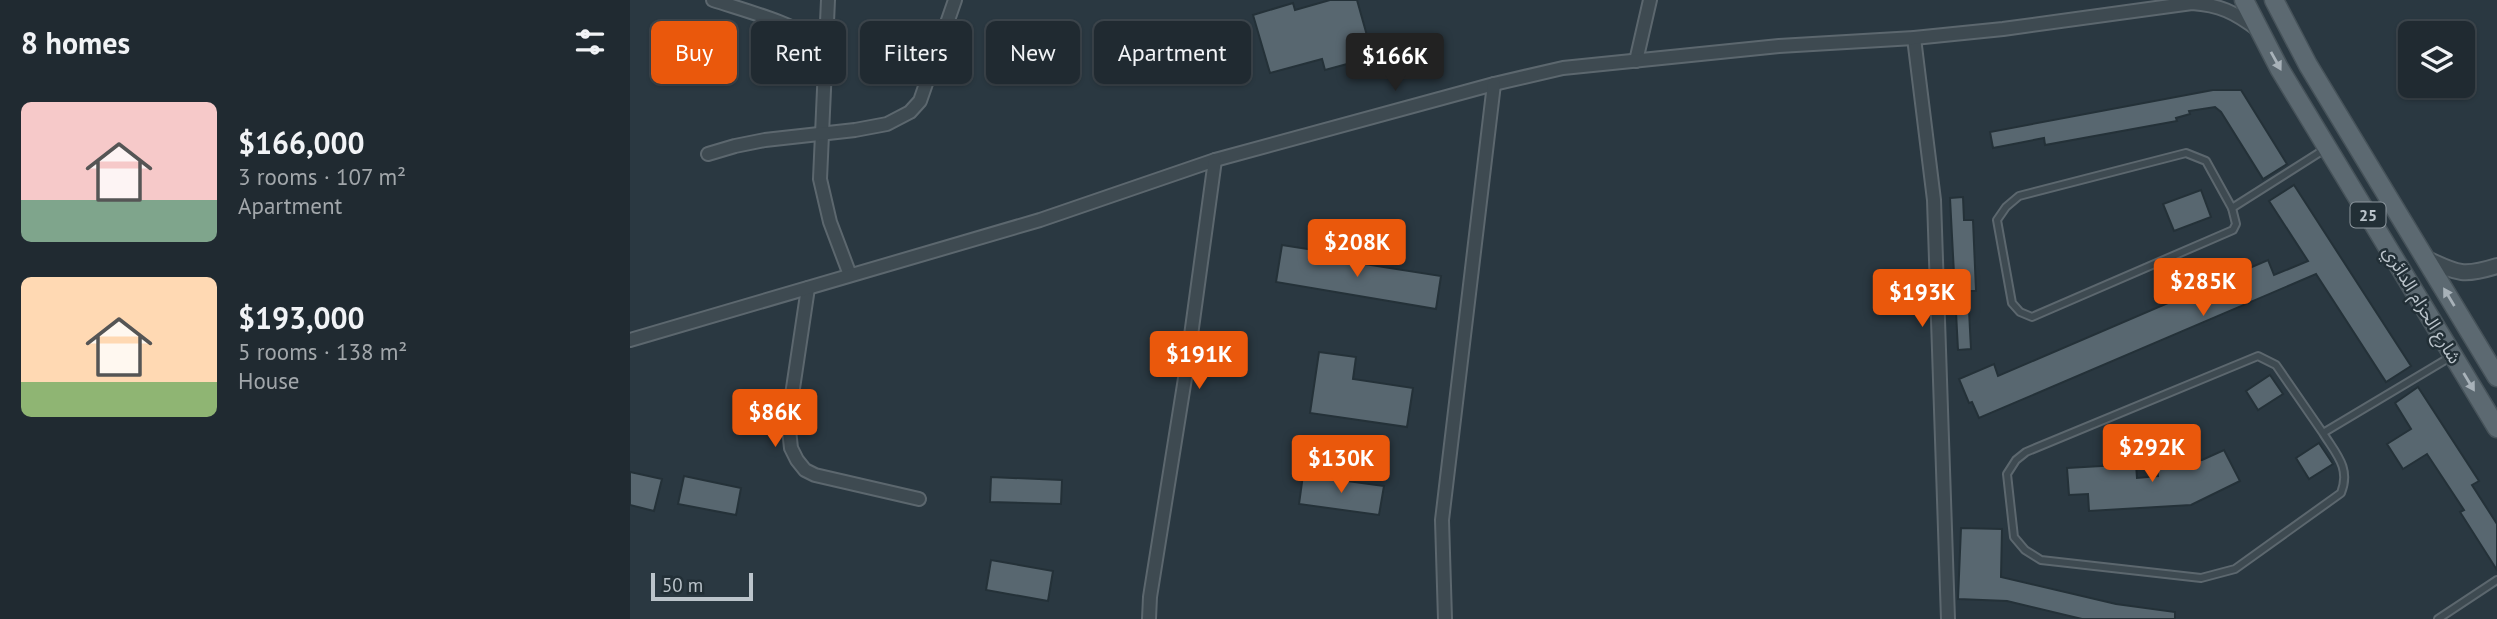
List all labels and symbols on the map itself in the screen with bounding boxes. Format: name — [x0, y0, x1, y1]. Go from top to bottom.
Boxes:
pin: $166K — [1346, 34, 1444, 93]
one-way arrow — [2270, 51, 2282, 70]
road number: 25 — [2350, 202, 2386, 228]
pin: $208K — [1308, 219, 1406, 279]
street label: شارع الحزام الدائري — [2376, 242, 2467, 369]
pin: $285K — [2154, 258, 2252, 318]
pin: $193K — [1873, 270, 1971, 329]
one-way arrow — [2443, 288, 2455, 307]
pin: $191K — [1150, 332, 1248, 391]
one-way arrow — [2462, 372, 2475, 391]
pin: $86K — [734, 390, 816, 449]
pin: $292K — [2103, 424, 2201, 484]
pin: $130K — [1292, 435, 1390, 495]
scale bar — [651, 570, 752, 602]

